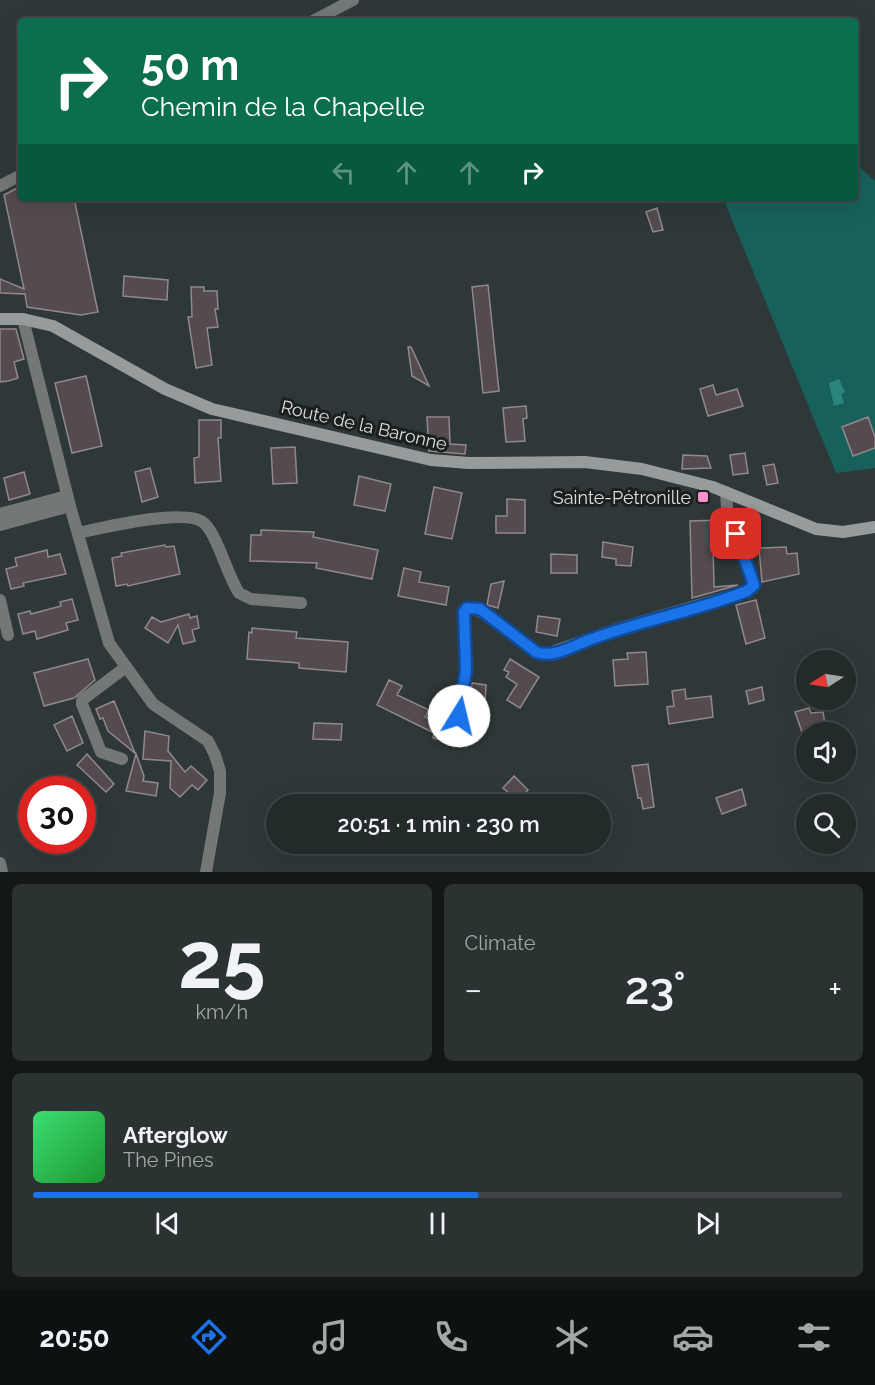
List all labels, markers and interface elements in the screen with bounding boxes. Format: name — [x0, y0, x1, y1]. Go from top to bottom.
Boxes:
text: 50 m — [141, 41, 239, 90]
icon: right — [42, 42, 120, 120]
text: Chemin de la Chapelle — [141, 91, 425, 122]
icon: left — [327, 156, 360, 189]
icon: ahead — [390, 156, 423, 189]
icon: ahead — [453, 156, 486, 189]
icon: right — [516, 156, 549, 189]
street label: Route de la Baronne — [279, 396, 449, 454]
place label: Sainte-Pétronille — [553, 487, 691, 508]
marker: Sainte-Pétronille — [696, 490, 710, 504]
pin — [710, 508, 761, 559]
icon: arrive — [719, 517, 752, 550]
north arrow — [796, 650, 856, 710]
map controls — [796, 650, 856, 854]
position arrow — [427, 684, 491, 748]
button: sound — [796, 722, 856, 782]
speed limit sign: 30 — [18, 776, 96, 854]
button: search — [796, 794, 856, 854]
text: 20:51 · 1 min · 230 m — [337, 811, 540, 837]
text: 25 — [178, 915, 265, 1006]
text: Climate — [465, 931, 536, 955]
text: 23° — [625, 962, 686, 1015]
text: − — [465, 970, 482, 1009]
text: + — [828, 970, 842, 1009]
text: km/h — [195, 1000, 248, 1024]
text: Afterglow — [123, 1122, 228, 1148]
text: The Pines — [123, 1148, 214, 1172]
icon: previous — [151, 1207, 184, 1240]
icon: pause — [421, 1207, 454, 1240]
icon: next — [691, 1207, 724, 1240]
icon: directions — [188, 1316, 230, 1358]
icon: music — [309, 1316, 351, 1358]
icon: phone — [430, 1316, 472, 1358]
icon: climate — [551, 1316, 593, 1358]
icon: car — [672, 1316, 714, 1358]
icon: filters — [793, 1316, 835, 1358]
text: 20:50 — [39, 1322, 110, 1353]

